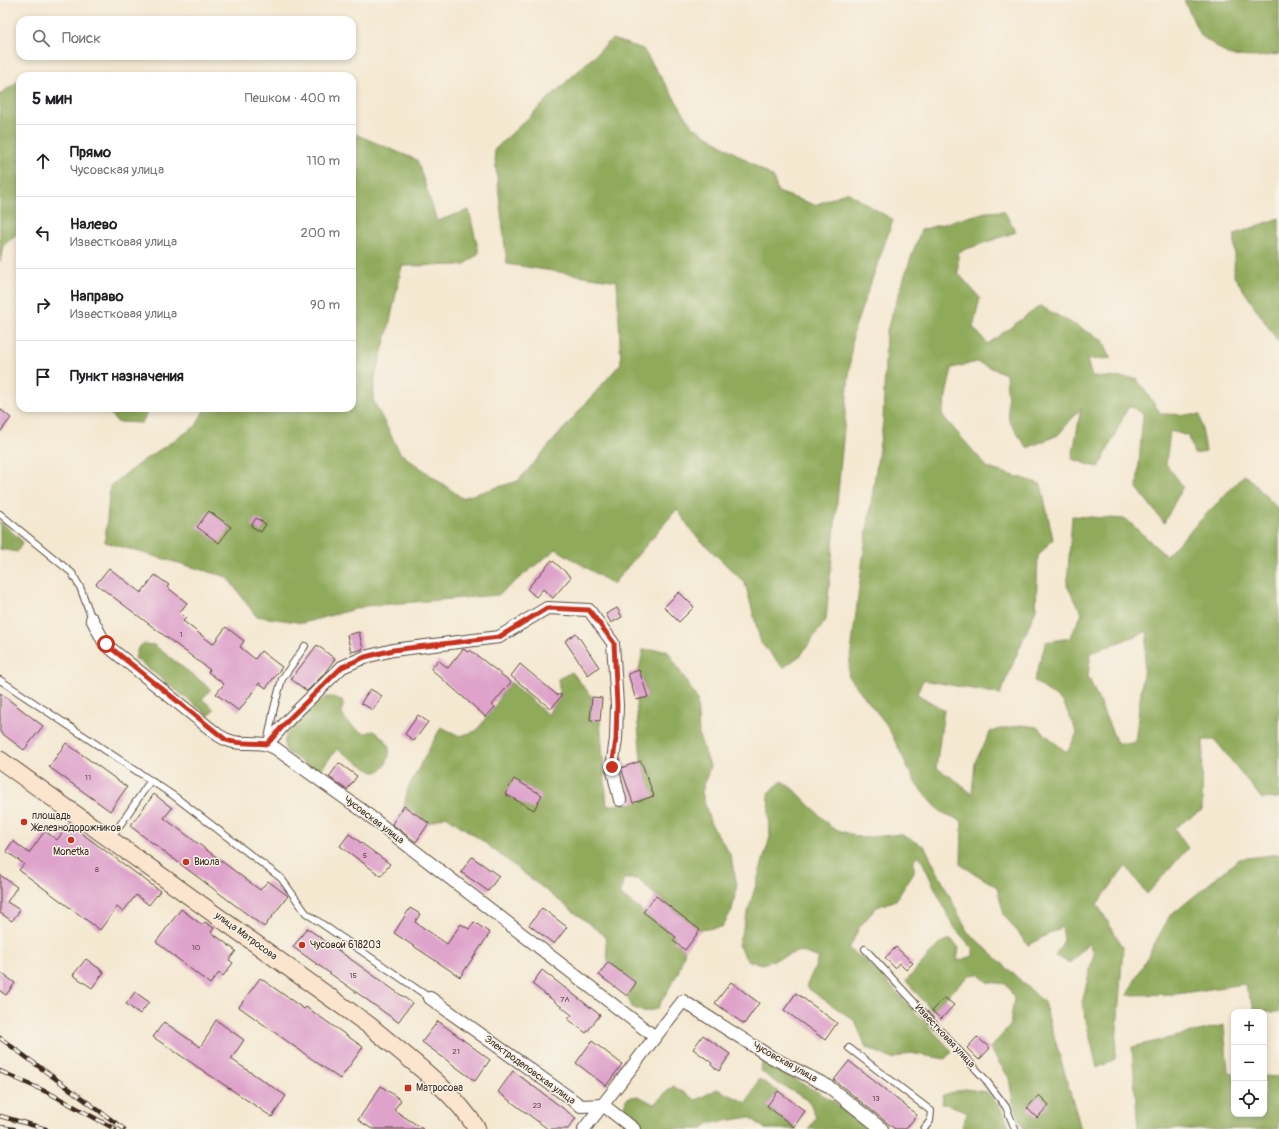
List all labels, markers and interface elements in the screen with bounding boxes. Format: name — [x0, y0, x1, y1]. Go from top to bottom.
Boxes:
search box — [16, 16, 356, 60]
icon: search — [30, 27, 52, 49]
text: Поиск — [62, 29, 101, 48]
text: 5 мин — [32, 88, 72, 109]
text: Пешком · 400 m — [245, 90, 340, 106]
text: Прямо — [70, 143, 111, 162]
icon: ahead — [32, 150, 54, 172]
text: 110 m — [307, 153, 340, 169]
text: Чусовская улица — [70, 162, 164, 178]
text: Налево — [70, 215, 117, 234]
icon: left — [32, 222, 54, 244]
text: 200 m — [301, 225, 340, 241]
text: Известковая улица — [70, 234, 177, 250]
text: Направо — [70, 287, 124, 306]
icon: right — [32, 294, 54, 316]
text: 90 m — [310, 297, 340, 313]
text: Известковая улица — [70, 306, 177, 322]
icon: arrive — [32, 366, 54, 388]
text: Пункт назначения — [70, 367, 184, 386]
house number: 1 — [179, 630, 183, 639]
route start — [97, 635, 115, 653]
route end — [603, 758, 621, 776]
house number: 11 — [85, 773, 91, 782]
street label: Чусовская улица — [342, 793, 407, 847]
place label: площадь Железнодорожников — [30, 810, 121, 834]
marker: площадь Железнодорожников — [19, 817, 29, 827]
marker: Monetka — [66, 835, 76, 845]
place label: Monetka — [53, 846, 89, 858]
house number: 5 — [363, 851, 367, 860]
place label: Виола — [194, 856, 220, 868]
marker: Виола — [181, 857, 191, 867]
house number: 8 — [95, 865, 99, 874]
street label: улица Матросова — [212, 909, 280, 963]
place label: Чусовой 618203 — [310, 939, 381, 951]
marker: Чусовой 618203 — [297, 940, 307, 950]
house number: 10 — [192, 943, 201, 952]
house number: 15 — [349, 971, 357, 980]
house number: 7А — [560, 995, 570, 1004]
street label: Известковая улица — [913, 1002, 978, 1070]
map controls — [1231, 1009, 1267, 1117]
button: + — [1231, 1009, 1267, 1045]
street label: Электродеповская улица — [482, 1033, 578, 1107]
street label: Чусовская улица — [750, 1039, 820, 1085]
button: − — [1231, 1045, 1267, 1081]
house number: 21 — [452, 1047, 460, 1056]
button: locate — [1231, 1081, 1267, 1117]
place label: Матросова — [416, 1082, 463, 1094]
marker: Матросова — [403, 1083, 413, 1093]
house number: 13 — [872, 1094, 880, 1103]
house number: 23 — [533, 1101, 542, 1110]

